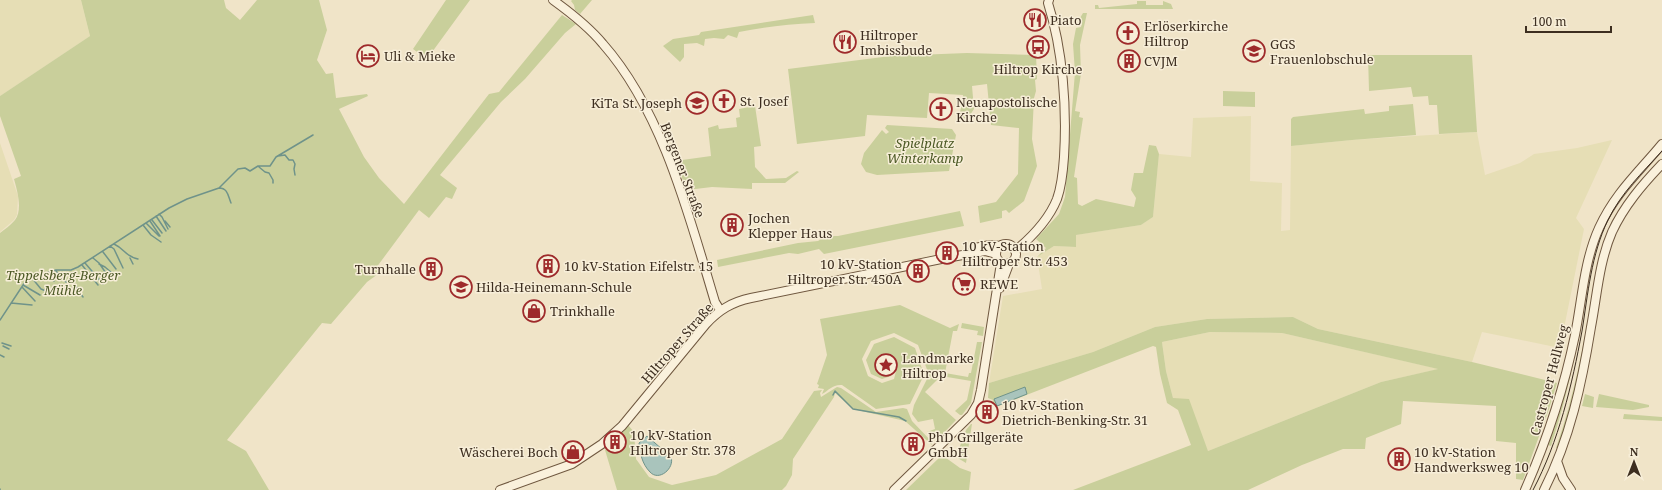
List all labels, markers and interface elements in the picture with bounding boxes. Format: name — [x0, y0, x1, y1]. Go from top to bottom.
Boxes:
restaurant icon: Piato — [1022, 7, 1048, 33]
scale bar — [1526, 8, 1611, 34]
place label: Piato — [1050, 11, 1081, 29]
text: 100 m — [1532, 13, 1567, 30]
place label: Erlöserkirche Hiltrop — [1144, 17, 1228, 50]
church icon: Erlöserkirche Hiltrop — [1115, 20, 1141, 46]
place label: Hiltroper Imbissbude — [860, 26, 932, 59]
restaurant icon: Hiltroper Imbissbude — [832, 29, 858, 55]
bus stop icon: Hiltrop Kirche — [1025, 34, 1051, 60]
place label: GGS Frauenlobschule — [1270, 35, 1374, 68]
school or university icon: GGS Frauenlobschule — [1241, 38, 1267, 64]
hotel icon: Uli & Mieke — [355, 43, 381, 69]
place label: Uli & Mieke — [384, 47, 456, 65]
building icon: CVJM — [1116, 48, 1142, 74]
place label: CVJM — [1144, 52, 1178, 70]
place label: Hiltrop Kirche — [993, 60, 1083, 78]
church icon: St. Josef — [711, 88, 737, 114]
school or university icon: KiTa St. Joseph — [684, 90, 710, 116]
place label: St. Josef — [740, 92, 789, 110]
place label: Neuapostolische Kirche — [956, 93, 1058, 126]
place label: KiTa St. Joseph — [591, 94, 682, 112]
church icon: Neuapostolische Kirche — [928, 96, 954, 122]
street label: Bergener Straße — [657, 120, 709, 220]
park label: Spielplatz Winterkamp — [887, 134, 963, 167]
place label: Jochen Klepper Haus — [747, 209, 832, 242]
building icon: Jochen Klepper Haus — [719, 212, 745, 238]
place label: 10 kV-Station Hiltroper Str. 453 — [962, 237, 1068, 270]
building icon: 10 kV-Station Hiltroper Str. 453 — [934, 240, 960, 266]
building icon: 10 kV-Station Eifelstr. 15 — [535, 253, 561, 279]
place label: 10 kV-Station Hiltroper Str. 450A — [787, 255, 903, 288]
building icon: Turnhalle — [418, 256, 444, 282]
place label: 10 kV-Station Eifelstr. 15 — [564, 257, 713, 275]
building icon: 10 kV-Station Hiltroper Str. 450A — [905, 258, 931, 284]
place label: Turnhalle — [355, 260, 416, 278]
park label: Tippelsberg-Berger Mühle — [6, 266, 121, 299]
supermarket icon: REWE — [951, 271, 977, 297]
school or university icon: Hilda-Heinemann-Schule — [448, 274, 474, 300]
place label: REWE — [980, 275, 1018, 293]
place label: Hilda-Heinemann-Schule — [476, 278, 632, 296]
shop icon: Trinkhalle — [521, 298, 547, 324]
street label: Hiltroper Straße — [637, 299, 717, 387]
place label: Trinkhalle — [550, 302, 615, 320]
street label: Castroper Hellweg — [1526, 322, 1572, 438]
place label: Landmarke Hiltrop — [902, 349, 974, 382]
place icon: Landmarke Hiltrop — [873, 352, 899, 378]
place label: 10 kV-Station Dietrich-Benking-Str. 31 — [1002, 396, 1148, 429]
building icon: 10 kV-Station Dietrich-Benking-Str. 31 — [974, 399, 1000, 425]
place label: 10 kV-Station Hiltroper Str. 378 — [630, 426, 736, 459]
place label: PhD Grillgeräte GmbH — [928, 428, 1023, 461]
building icon: 10 kV-Station Hiltroper Str. 378 — [602, 429, 628, 455]
building icon: PhD Grillgeräte GmbH — [900, 431, 926, 457]
shop icon: Wäscherei Boch — [560, 439, 586, 465]
north arrow — [1614, 442, 1654, 482]
place label: Wäscherei Boch — [459, 443, 558, 461]
place label: 10 kV-Station Handwerksweg 10 — [1414, 443, 1529, 476]
text: N — [1630, 444, 1639, 459]
building icon: 10 kV-Station Handwerksweg 10 — [1386, 446, 1412, 472]

